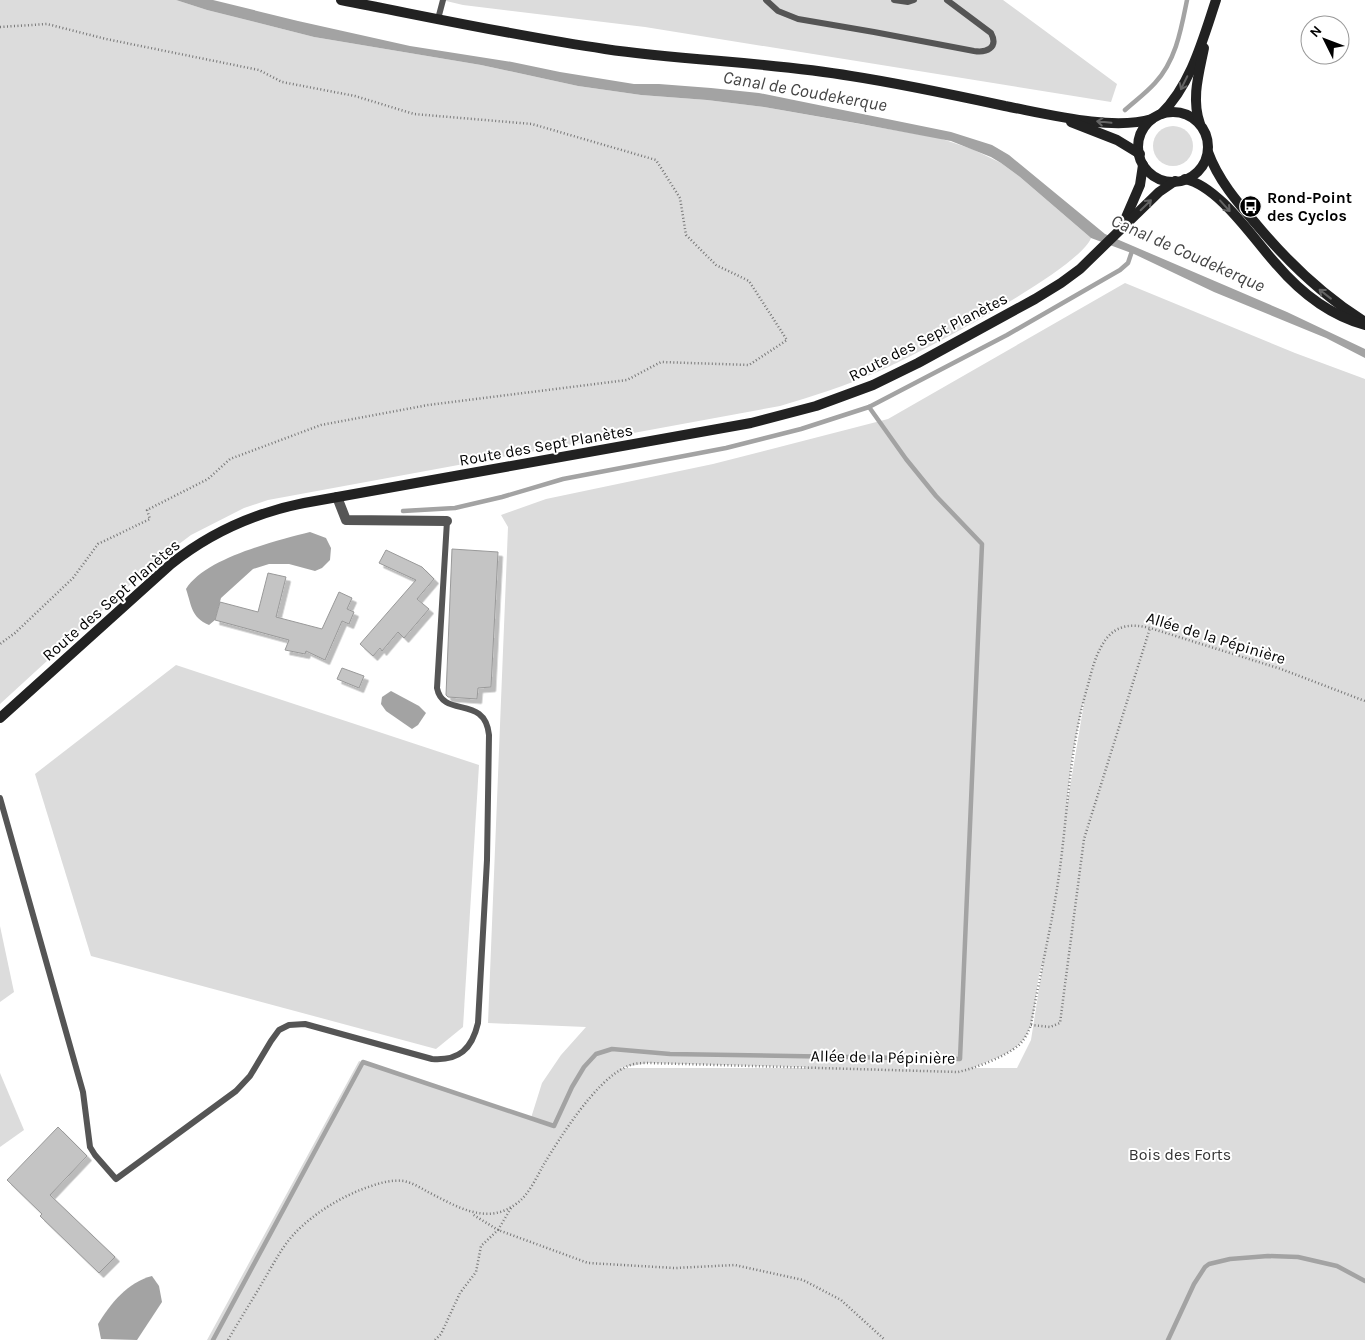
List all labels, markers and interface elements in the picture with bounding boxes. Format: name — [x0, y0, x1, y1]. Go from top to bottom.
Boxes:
north arrow — [1300, 15, 1350, 65]
text: N — [1306, 22, 1325, 41]
water label: Canal de Coudekerque — [721, 66, 889, 116]
one-way arrow — [1179, 75, 1188, 90]
one-way arrow — [1096, 117, 1112, 127]
place label: Rond-Point des Cyclos — [1267, 188, 1352, 225]
bus stop icon: Rond-Point des Cyclos — [1239, 194, 1263, 218]
one-way arrow — [1140, 199, 1152, 211]
one-way arrow — [1219, 199, 1231, 212]
water label: Canal de Coudekerque — [1108, 209, 1268, 297]
street label: Route des Sept Planètes — [845, 289, 1011, 385]
one-way arrow — [1319, 289, 1332, 300]
street label: Route des Sept Planètes — [458, 420, 634, 470]
street label: Route des Sept Planètes — [38, 535, 184, 665]
street label: Allée de la Pépinière — [1144, 608, 1288, 668]
street label: Allée de la Pépinière — [810, 1046, 956, 1068]
park label: Bois des Forts — [1129, 1145, 1231, 1164]

